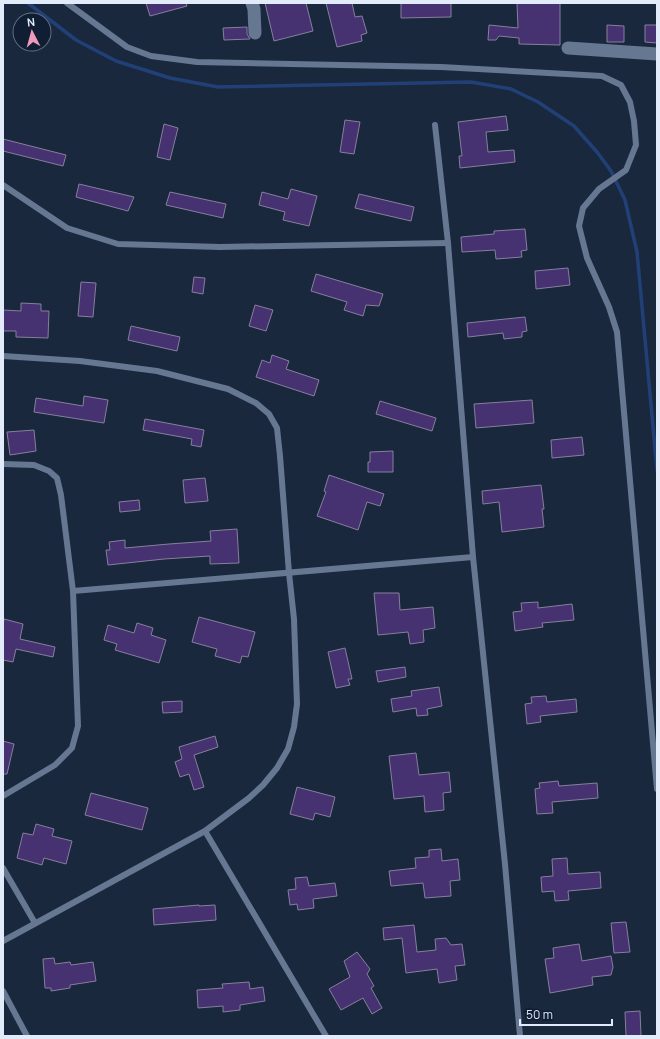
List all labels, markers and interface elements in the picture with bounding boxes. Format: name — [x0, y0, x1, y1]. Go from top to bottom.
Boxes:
north arrow — [12, 12, 52, 52]
text: N — [26, 14, 36, 29]
scale bar — [520, 1001, 612, 1027]
text: 50 m — [526, 1006, 553, 1023]

